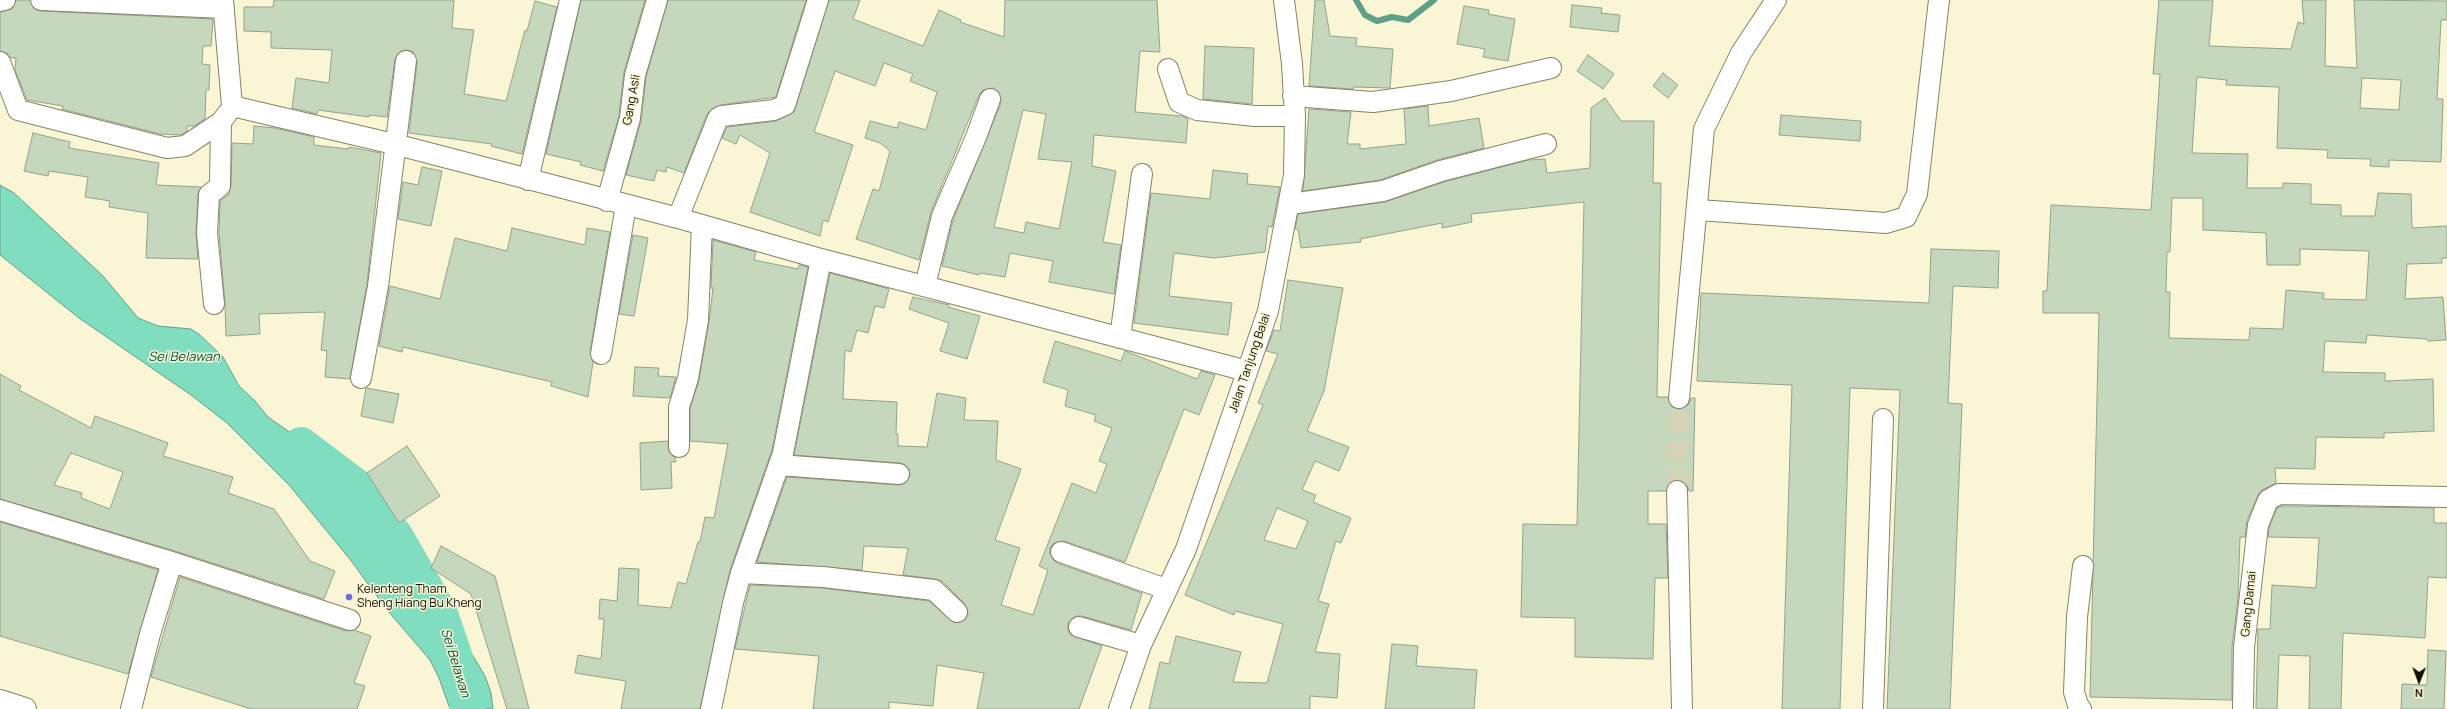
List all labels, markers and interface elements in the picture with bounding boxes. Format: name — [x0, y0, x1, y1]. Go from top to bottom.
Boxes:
street label: Gang Asli — [620, 74, 644, 126]
street label: Jalan Tanjung Balai — [1226, 311, 1274, 415]
water label: Sei Belawan — [148, 349, 220, 365]
street label: Gang Damai — [2238, 570, 2260, 638]
place label: Kelenteng Tham Sheng Hiang Bu Kheng — [357, 583, 482, 611]
marker: Kelenteng Tham Sheng Hiang Bu Kheng — [344, 592, 354, 602]
water label: Sei Belawan — [437, 627, 473, 699]
north arrow — [2399, 661, 2439, 701]
text: N — [2415, 686, 2423, 701]

